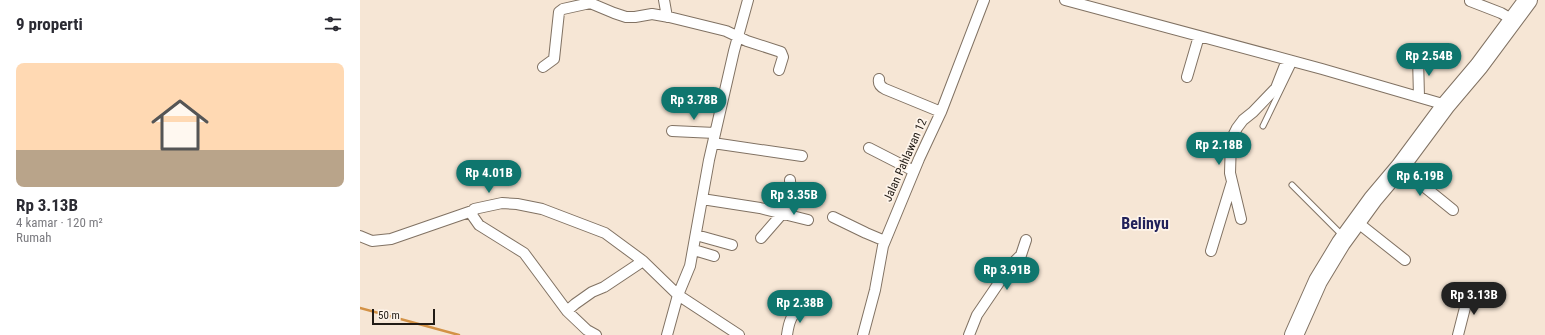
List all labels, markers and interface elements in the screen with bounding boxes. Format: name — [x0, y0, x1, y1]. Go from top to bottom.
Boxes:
icon: filters — [322, 13, 344, 35]
text: 9 properti — [16, 14, 83, 34]
pin: Rp 2.54B — [1388, 43, 1470, 77]
text: Rp 2.54B — [1405, 48, 1453, 63]
pin: Rp 3.78B — [653, 87, 735, 121]
icon: home — [144, 89, 216, 161]
text: Rp 3.78B — [670, 92, 718, 107]
street label: Jalan Pahlawan 12 — [880, 116, 930, 204]
pin: Rp 2.18B — [1178, 132, 1260, 166]
text: Rp 2.18B — [1195, 137, 1243, 152]
pin: Rp 4.01B — [448, 160, 530, 194]
pin: Rp 6.19B — [1379, 163, 1461, 197]
text: Rp 4.01B — [465, 165, 513, 180]
text: Rp 6.19B — [1396, 168, 1444, 183]
pin: Rp 3.35B — [753, 182, 835, 216]
text: Rp 3.35B — [770, 187, 818, 202]
text: Rp 3.13B — [16, 195, 78, 215]
district label: Belinyu — [1121, 214, 1169, 233]
text: 4 kamar · 120 m² — [16, 215, 103, 230]
text: Rumah — [16, 230, 51, 245]
pin: Rp 3.91B — [966, 257, 1048, 291]
text: Rp 3.91B — [983, 262, 1031, 277]
pin: Rp 3.13B — [1433, 282, 1515, 316]
text: Rp 3.13B — [1450, 287, 1498, 302]
pin: Rp 2.38B — [759, 290, 841, 324]
text: Rp 2.38B — [776, 295, 824, 310]
scale bar — [372, 307, 435, 326]
text: 50 m — [378, 309, 400, 322]

